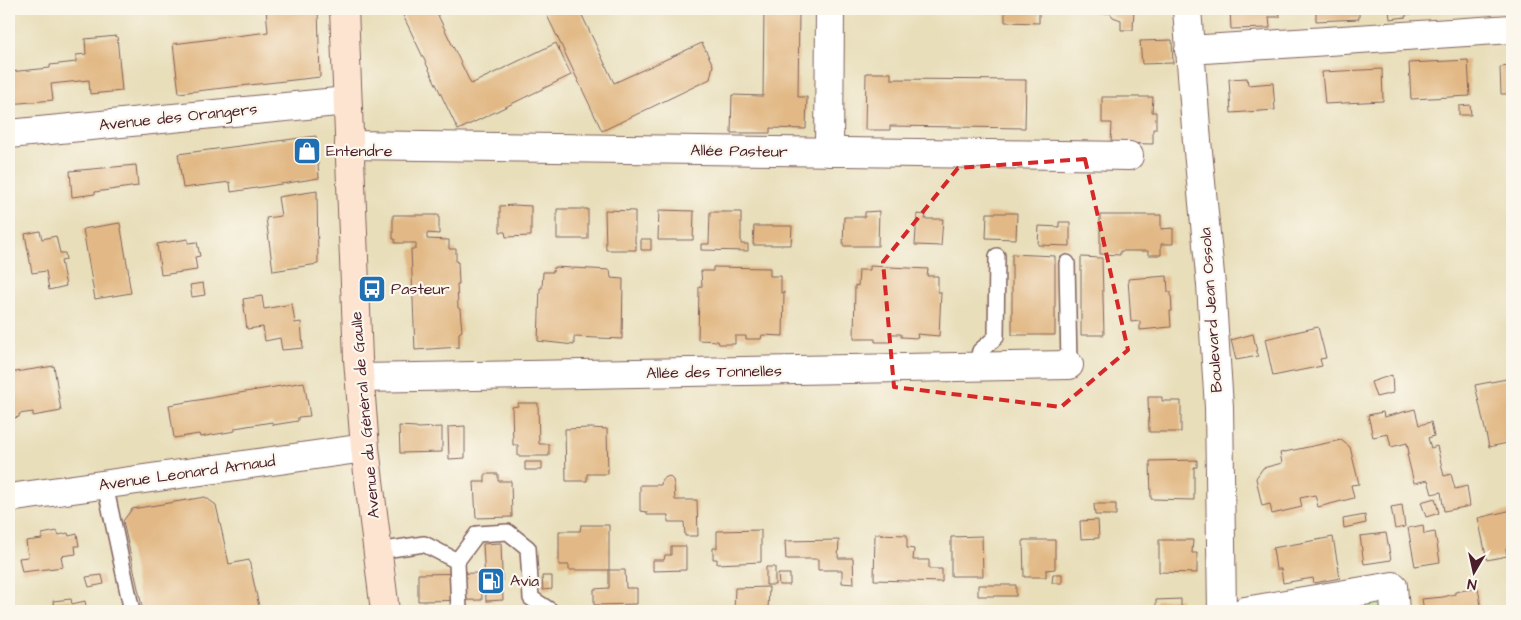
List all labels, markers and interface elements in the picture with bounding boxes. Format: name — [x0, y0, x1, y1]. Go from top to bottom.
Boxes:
street label: Avenue des Orangers — [98, 98, 258, 137]
shop icon: Entendre — [292, 136, 322, 166]
street label: Allée Pasteur — [690, 139, 788, 163]
place label: Entendre — [326, 140, 393, 162]
street label: Boulevard Jean Ossola — [1194, 227, 1228, 393]
bus stop icon: Pasteur — [357, 274, 387, 304]
place label: Pasteur — [391, 278, 450, 300]
street label: Avenue du Général de Gaulle — [345, 310, 385, 519]
street label: Allée des Tonnelles — [646, 360, 782, 384]
street label: Avenue Leonard Arnaud — [97, 450, 277, 496]
north arrow — [1448, 548, 1498, 598]
fuel station icon: Avia — [476, 566, 506, 596]
place label: Avia — [510, 570, 539, 592]
text: N — [1466, 573, 1478, 594]

